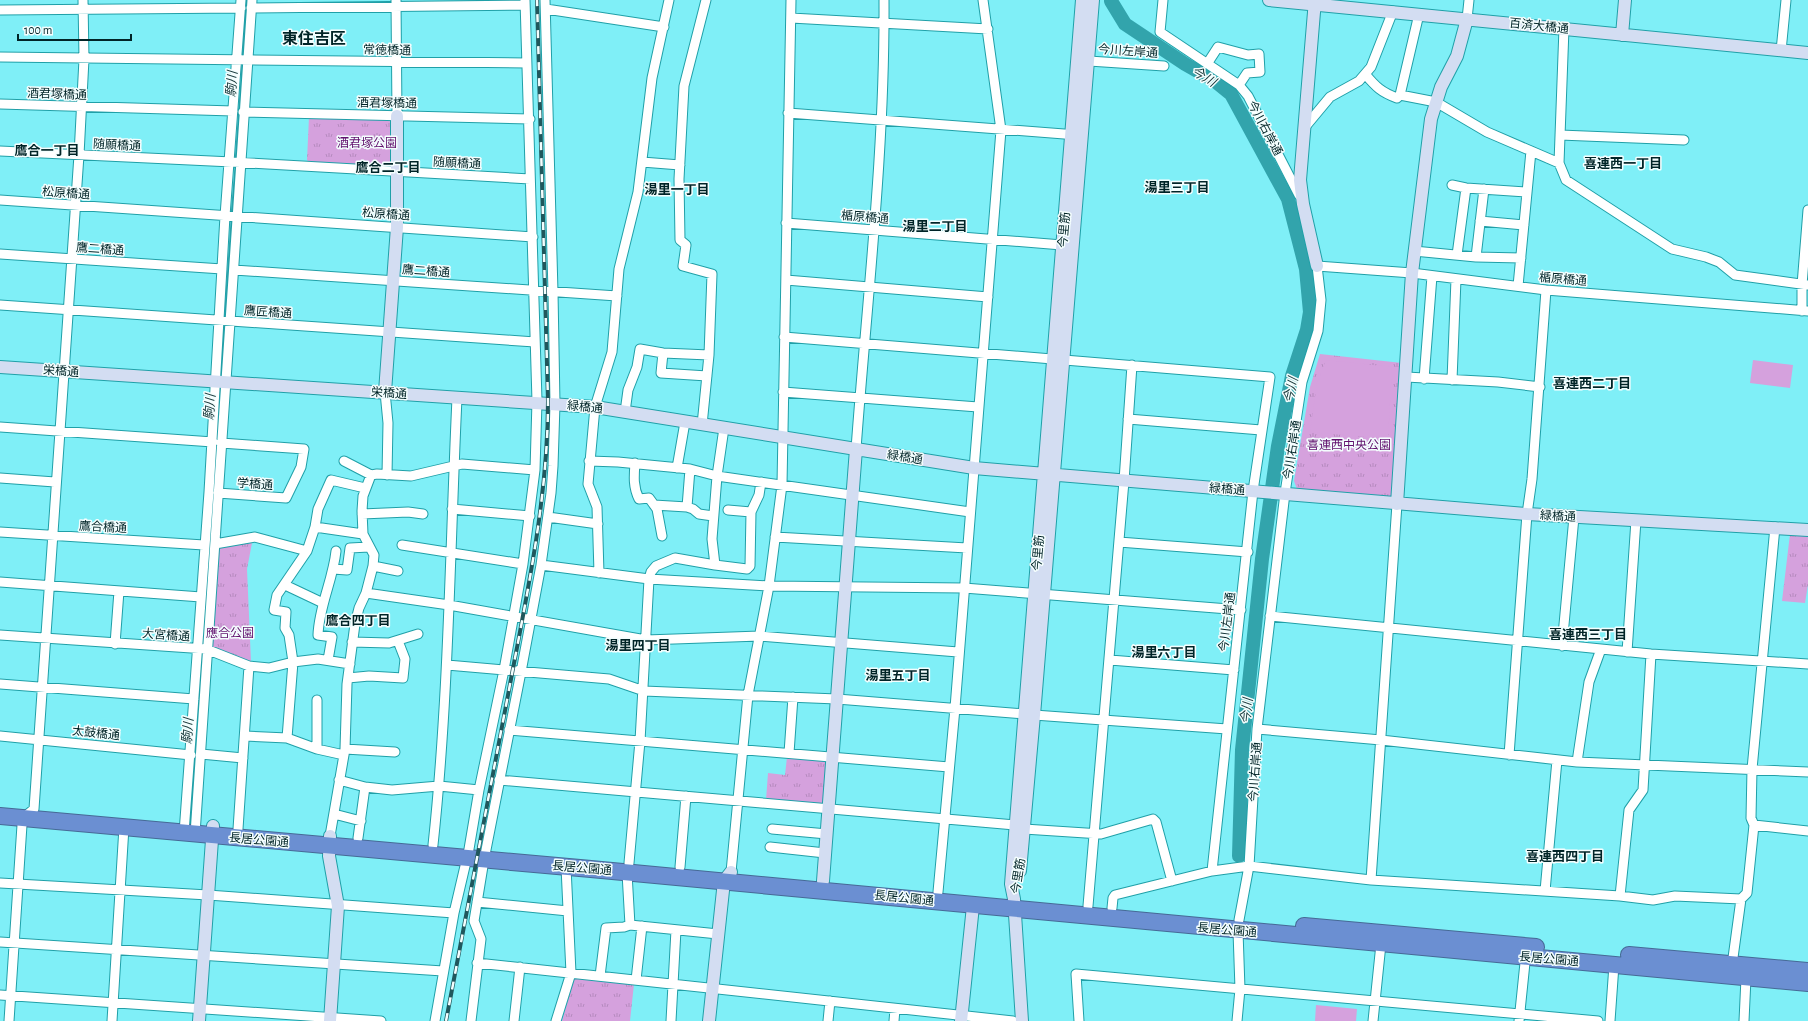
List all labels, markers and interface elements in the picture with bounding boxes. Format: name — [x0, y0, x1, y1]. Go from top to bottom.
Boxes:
scale bar — [18, 16, 131, 42]
street label: 百済大橋通 — [1509, 16, 1570, 35]
text: 100 m — [24, 24, 52, 36]
district label: 東住吉区 — [282, 30, 346, 47]
street label: 今川左岸通 — [1098, 42, 1158, 59]
street label: 常徳橋通 — [363, 43, 411, 56]
water label: 今川 — [1189, 64, 1220, 91]
water label: 駒川 — [224, 69, 240, 98]
street label: 酒君塚橋通 — [27, 86, 87, 101]
street label: 酒君塚橋通 — [357, 95, 417, 110]
street label: 今川右岸通 — [1246, 98, 1285, 157]
park label: 酒君塚公園 — [337, 136, 397, 149]
street label: 随願橋通 — [93, 137, 141, 152]
district label: 鷹合一丁目 — [14, 144, 80, 158]
street label: 随願橋通 — [433, 155, 481, 170]
district label: 喜連西一丁目 — [1584, 157, 1662, 171]
district label: 鷹合二丁目 — [355, 161, 421, 175]
district label: 湯里三丁目 — [1144, 180, 1210, 195]
district label: 湯里一丁目 — [644, 182, 710, 197]
street label: 松原橋通 — [42, 184, 90, 201]
street label: 松原橋通 — [362, 205, 410, 222]
street label: 楯原橋通 — [841, 208, 890, 225]
street label: 今里筋 — [1055, 211, 1072, 248]
district label: 湯里二丁目 — [902, 219, 968, 234]
street label: 鷹二橋通 — [76, 240, 124, 257]
street label: 鷹二橋通 — [402, 262, 450, 279]
street label: 楯原橋通 — [1539, 270, 1588, 287]
street label: 鷹匠橋通 — [244, 303, 292, 320]
street label: 栄橋通 — [43, 363, 79, 378]
water label: 今川 — [1281, 374, 1301, 404]
district label: 喜連西二丁目 — [1553, 377, 1631, 391]
street label: 栄橋通 — [371, 385, 407, 400]
water label: 駒川 — [202, 392, 218, 421]
street label: 緑橋通 — [566, 398, 604, 415]
street label: 今川右岸通 — [1280, 419, 1303, 481]
park label: 喜連西中央公園 — [1307, 439, 1391, 451]
street label: 緑橋通 — [886, 447, 924, 466]
street label: 学橋通 — [237, 476, 273, 491]
street label: 緑橋通 — [1209, 481, 1245, 496]
street label: 緑橋通 — [1540, 508, 1576, 523]
street label: 鷹合橋通 — [79, 519, 127, 534]
street label: 今里筋 — [1029, 534, 1046, 571]
street label: 今川左岸通 — [1216, 591, 1237, 653]
district label: 鷹合四丁目 — [325, 614, 391, 628]
street label: 大宮橋通 — [142, 626, 190, 643]
park label: 應合公園 — [206, 627, 254, 639]
district label: 喜連西三丁目 — [1549, 628, 1627, 642]
district label: 湯里四丁目 — [605, 638, 671, 653]
district label: 湯里六丁目 — [1131, 645, 1197, 660]
district label: 湯里五丁目 — [865, 668, 931, 683]
water label: 今川 — [1239, 695, 1256, 725]
water label: 駒川 — [180, 716, 196, 745]
street label: 太鼓橋通 — [71, 724, 121, 741]
street label: 今川右岸通 — [1246, 742, 1263, 802]
street label: 長居公園通 — [229, 830, 290, 849]
district label: 喜連西四丁目 — [1526, 850, 1604, 864]
street label: 今里筋 — [1008, 857, 1027, 895]
street label: 長居公園通 — [552, 858, 613, 877]
street label: 長居公園通 — [874, 888, 935, 907]
street label: 長居公園通 — [1197, 920, 1258, 939]
street label: 長居公園通 — [1519, 949, 1580, 968]

